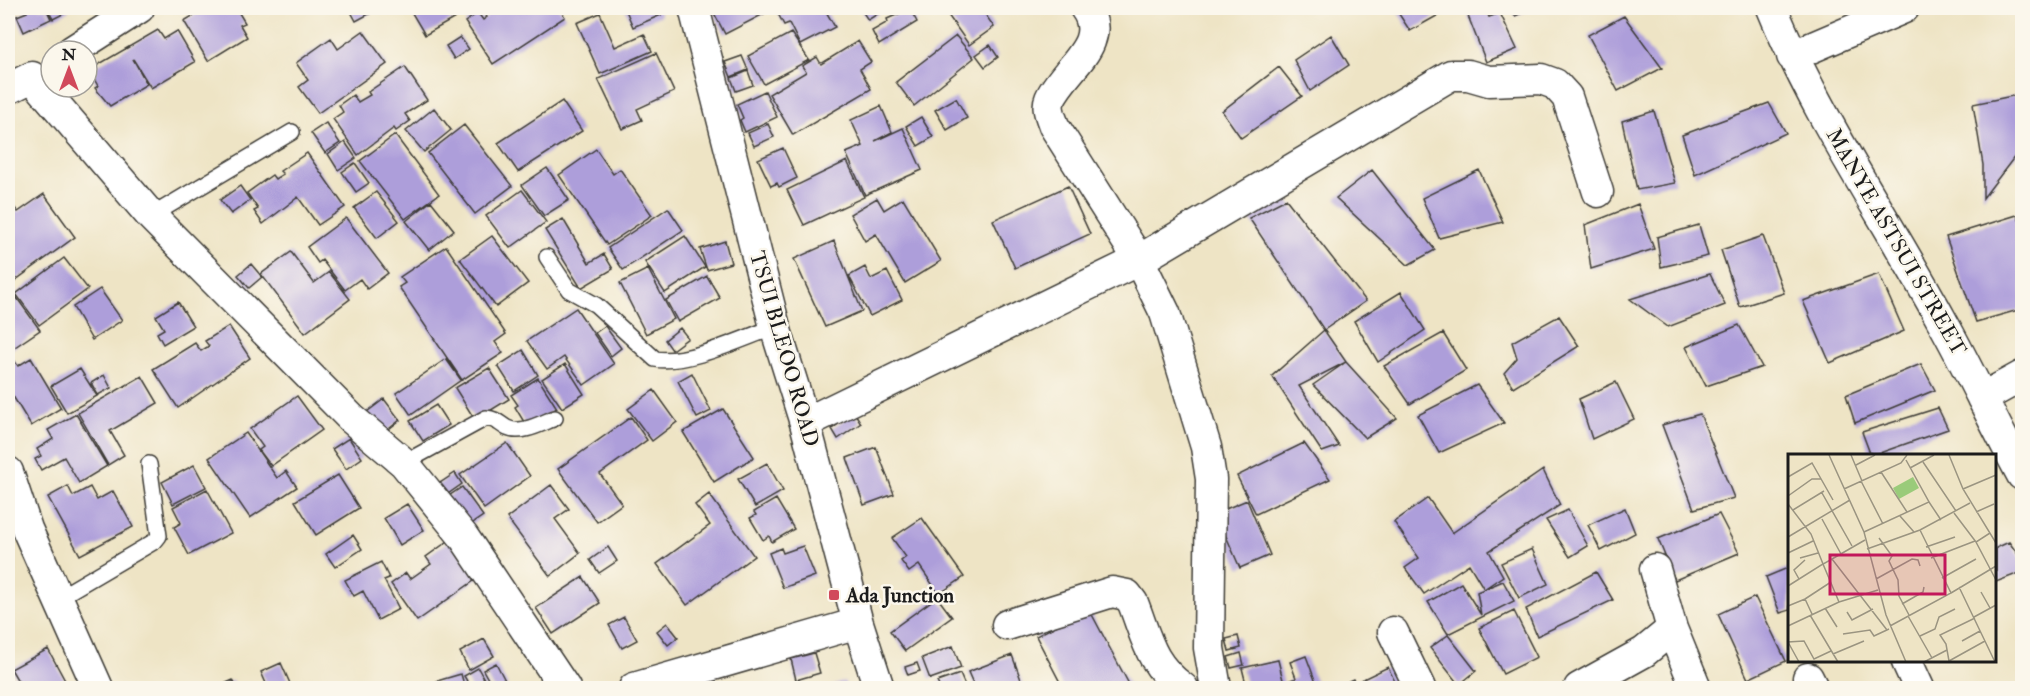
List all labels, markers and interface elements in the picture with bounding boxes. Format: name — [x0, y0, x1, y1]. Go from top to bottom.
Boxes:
north arrow — [39, 39, 99, 99]
text: N — [61, 45, 77, 65]
street label: MANYE ASTSUI STREET — [1820, 124, 1972, 361]
street label: TSUI BLEOO ROAD — [743, 248, 825, 450]
inset map — [1788, 454, 1997, 663]
place label: Ada Junction — [845, 582, 954, 609]
marker: Ada Junction — [827, 588, 841, 602]

